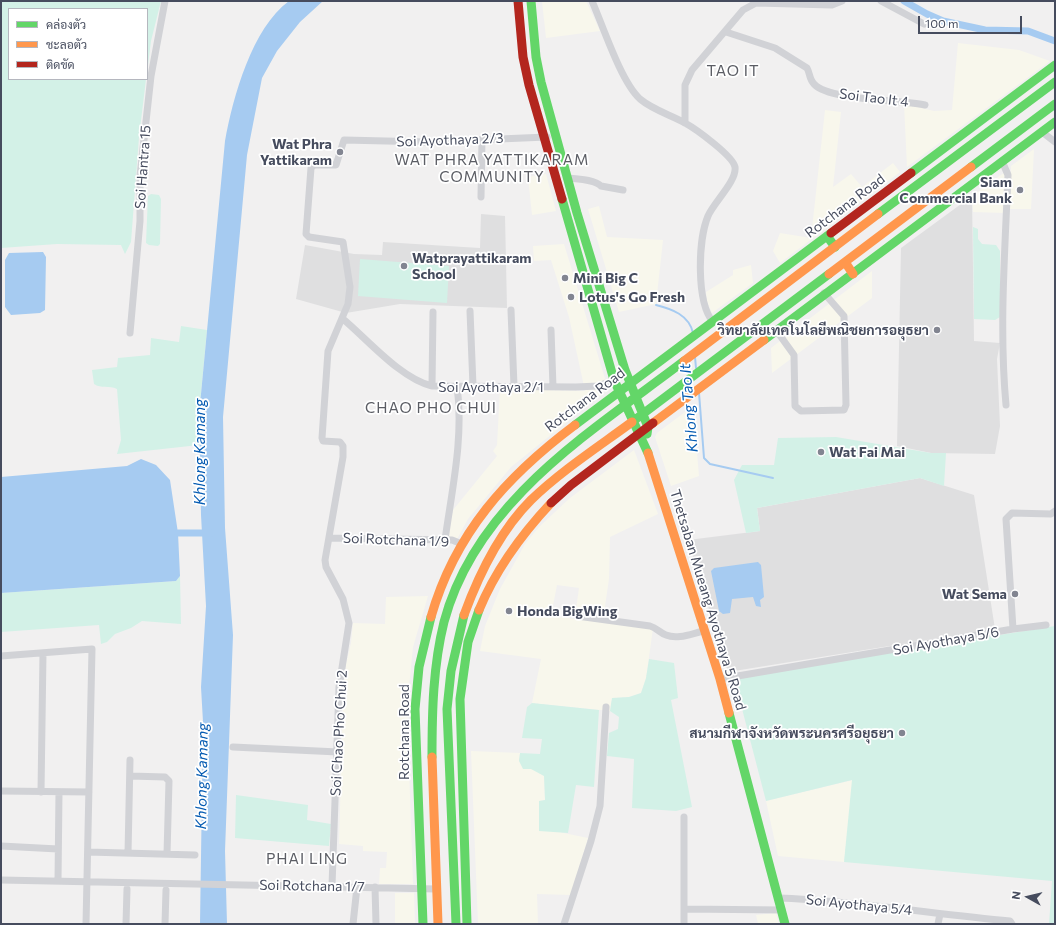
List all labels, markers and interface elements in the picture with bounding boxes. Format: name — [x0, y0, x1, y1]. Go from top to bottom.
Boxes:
legend — [8, 8, 148, 80]
scale bar — [920, 8, 1024, 34]
text: 100 m — [925, 16, 959, 30]
text: คล่องตัว — [46, 17, 86, 31]
text: ชะลอตัว — [46, 37, 87, 51]
text: ติดขัด — [46, 57, 75, 71]
district label: TAO IT — [706, 62, 760, 80]
street label: Soi Tao It 4 — [838, 85, 910, 111]
street label: Soi Hantra 15 — [132, 125, 154, 209]
street label: Soi Ayothaya 2/3 — [396, 130, 504, 150]
place label: Wat Phra Yattikaram — [260, 136, 332, 168]
marker: Wat Phra Yattikaram — [335, 147, 345, 157]
district label: WAT PHRA YATTIKARAM COMMUNITY — [395, 151, 589, 186]
street label: Rotchana Road — [802, 170, 888, 242]
place label: Siam Commercial Bank — [899, 174, 1012, 206]
marker: Siam Commercial Bank — [1015, 185, 1025, 195]
place label: Watprayattikaram School — [412, 250, 532, 282]
marker: Watprayattikaram School — [399, 261, 409, 271]
place label: Mini Big C — [573, 270, 638, 286]
marker: Mini Big C — [560, 273, 570, 283]
place label: Lotus's Go Fresh — [579, 289, 685, 305]
marker: Lotus's Go Fresh — [566, 292, 576, 302]
place label: วิทยาลัยเทคโนโลยีพณิชยการอยุธยา — [717, 322, 929, 338]
marker: วิทยาลัยเทคโนโลยีพณิชยการอยุธยา — [932, 325, 942, 335]
water label: Khlong Tao It — [676, 363, 702, 453]
street label: Rotchana Road — [542, 364, 628, 436]
street label: Soi Ayothaya 2/1 — [438, 379, 544, 395]
water label: Khlong Kamang — [191, 399, 209, 505]
district label: CHAO PHO CHUI — [365, 399, 497, 417]
place label: Wat Fai Mai — [829, 444, 905, 460]
marker: Wat Fai Mai — [816, 447, 826, 457]
street label: Thetsaban Mueang Ayothaya 5 Road — [666, 488, 750, 712]
street label: Soi Rotchana 1/9 — [343, 530, 449, 550]
place label: Wat Sema — [942, 586, 1007, 602]
marker: Wat Sema — [1010, 589, 1020, 599]
place label: Honda BigWing — [517, 603, 617, 619]
marker: Honda BigWing — [504, 606, 514, 616]
street label: Soi Ayothaya 5/6 — [892, 623, 1000, 659]
street label: Soi Chao Pho Chui 2 — [327, 670, 351, 796]
street label: Rotchana Road — [396, 684, 412, 780]
water label: Khlong Kamang — [192, 723, 212, 829]
place label: สนามกีฬาจังหวัดพระนครศรีอยุธยา — [689, 725, 894, 741]
marker: สนามกีฬาจังหวัดพระนครศรีอยุธยา — [897, 728, 907, 738]
district label: PHAI LING — [266, 850, 348, 868]
street label: Soi Rotchana 1/7 — [259, 877, 365, 895]
north arrow — [1008, 877, 1048, 917]
text: N — [1009, 890, 1023, 900]
street label: Soi Ayothaya 5/4 — [805, 891, 913, 919]

